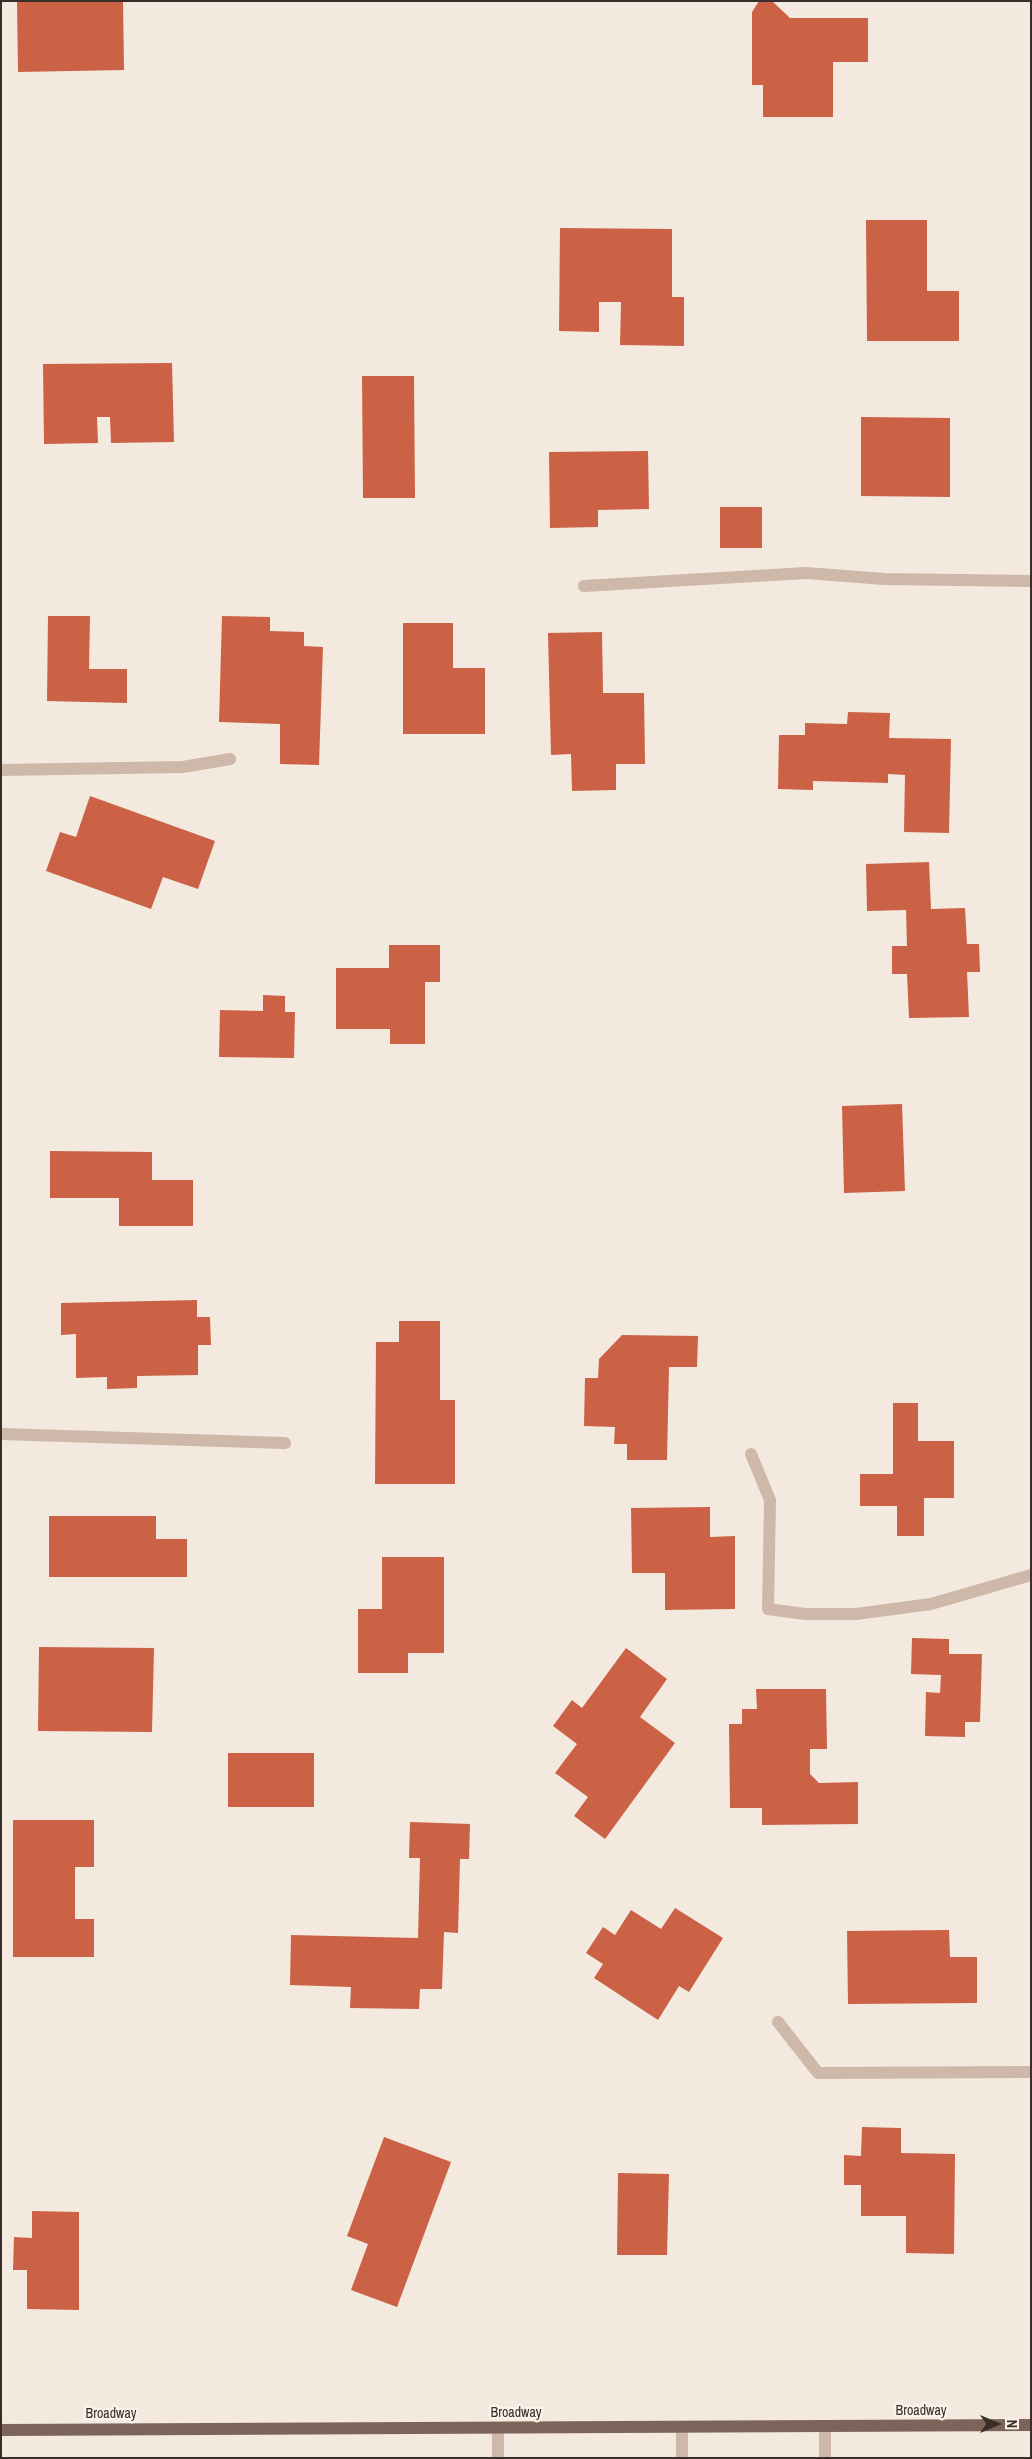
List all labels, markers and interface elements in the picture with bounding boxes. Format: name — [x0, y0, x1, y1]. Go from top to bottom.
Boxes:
north arrow — [972, 2399, 1022, 2449]
street label: Broadway — [895, 2403, 947, 2419]
street label: Broadway — [490, 2405, 542, 2421]
street label: Broadway — [85, 2406, 137, 2422]
text: N — [1003, 2420, 1021, 2428]

